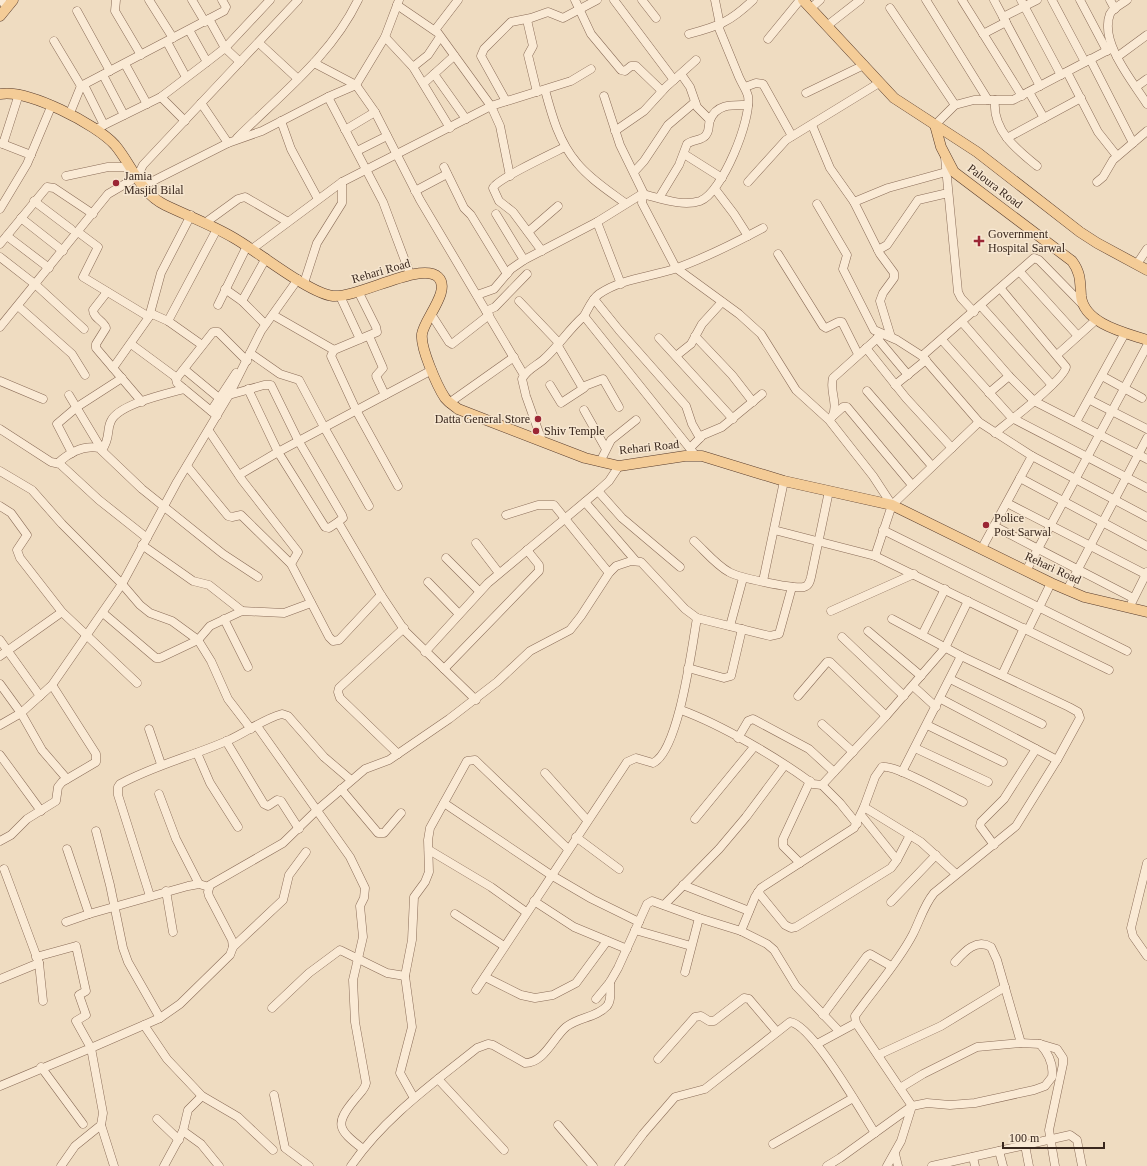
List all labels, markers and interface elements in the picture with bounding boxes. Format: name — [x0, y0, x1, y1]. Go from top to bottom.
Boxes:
street label: Paloura Road — [965, 161, 1025, 211]
place label: Jamia Masjid Bilal — [124, 169, 184, 197]
marker: Jamia Masjid Bilal — [111, 178, 121, 188]
place label: Government Hospital Sarwal — [988, 227, 1066, 255]
marker: Government Hospital Sarwal — [973, 235, 985, 247]
street label: Rehari Road — [350, 256, 412, 286]
place label: Datta General Store — [435, 412, 530, 426]
marker: Datta General Store — [533, 414, 543, 424]
place label: Shiv Temple — [544, 424, 605, 438]
marker: Shiv Temple — [531, 426, 541, 436]
street label: Rehari Road — [618, 437, 680, 457]
place label: Police Post Sarwal — [994, 511, 1052, 539]
marker: Police Post Sarwal — [981, 520, 991, 530]
street label: Rehari Road — [1023, 549, 1083, 587]
scale bar — [1003, 1124, 1104, 1150]
text: 100 m — [1009, 1131, 1040, 1145]

